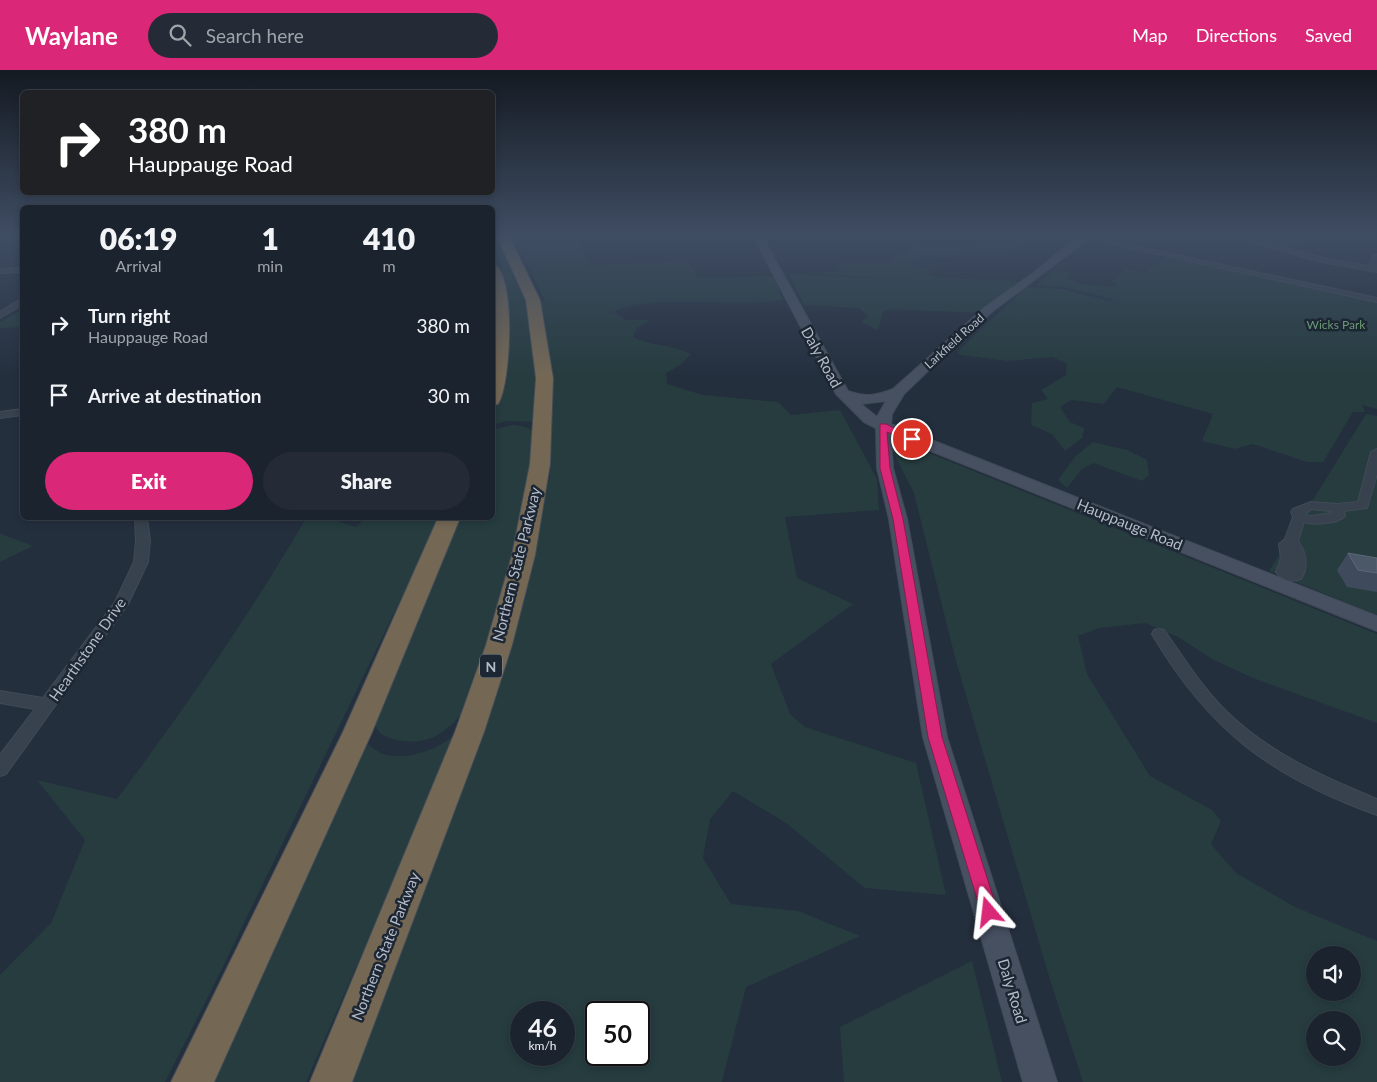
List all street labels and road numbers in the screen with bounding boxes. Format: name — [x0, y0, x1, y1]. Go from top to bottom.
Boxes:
street label: Larkfield Road — [921, 310, 987, 372]
street label: Daly Road — [798, 323, 846, 391]
street label: Northern State Parkway — [488, 485, 544, 643]
street label: Hauppauge Road — [1075, 495, 1185, 553]
street label: Hearthstone Drive — [45, 594, 129, 704]
road number: N — [480, 654, 502, 678]
street label: Northern State Parkway — [347, 869, 423, 1023]
street label: Daly Road — [995, 956, 1031, 1026]

